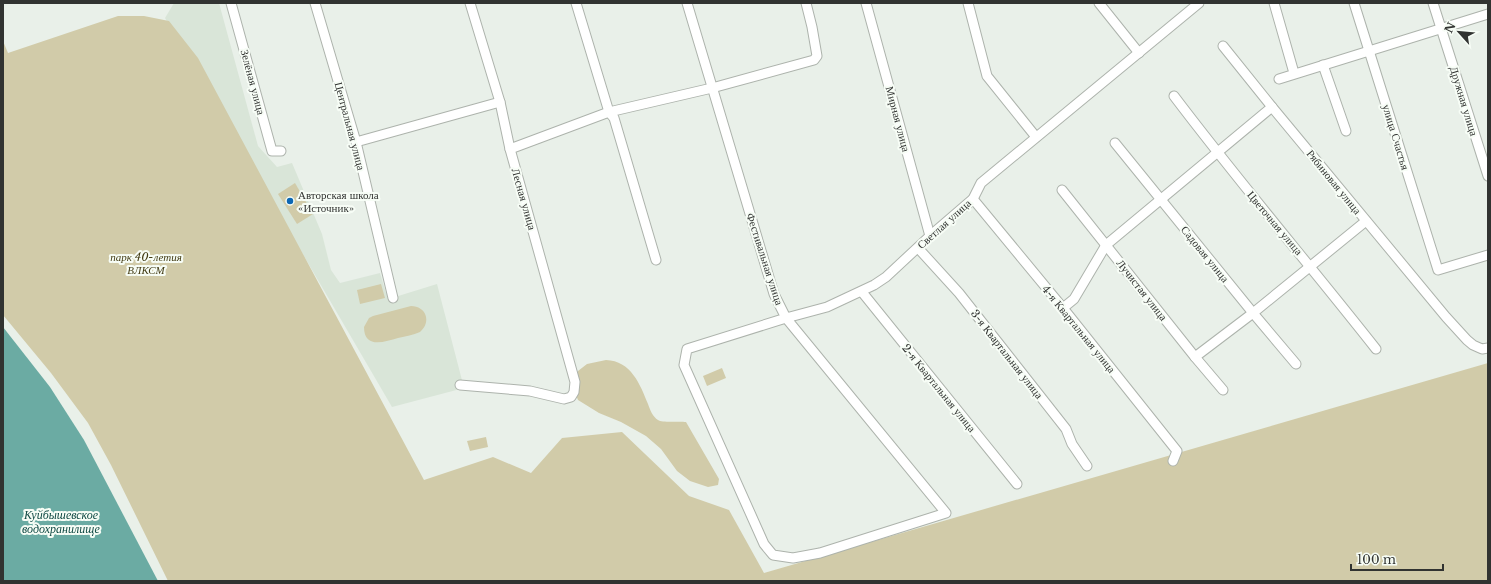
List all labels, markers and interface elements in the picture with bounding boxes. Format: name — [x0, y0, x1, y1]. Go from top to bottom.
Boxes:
north arrow — [1439, 12, 1479, 52]
text: N — [1442, 19, 1459, 35]
street label: Зелёная улица — [238, 48, 268, 116]
street label: Дружная улица — [1447, 65, 1481, 138]
street label: Центральная улица — [331, 80, 369, 172]
street label: Мирная улица — [883, 85, 914, 153]
street label: улица Счастья — [1379, 103, 1413, 171]
street label: Рябиновая улица — [1304, 147, 1364, 217]
street label: Лесная улица — [509, 167, 540, 232]
place label: Авторская школа «Источник» — [298, 188, 379, 215]
street label: Цветочная улица — [1244, 188, 1306, 258]
marker: Авторская школа «Источник» — [285, 196, 295, 206]
street label: Светлая улица — [914, 196, 974, 252]
street label: Фестивальная улица — [743, 211, 787, 307]
street label: Садовая улица — [1178, 223, 1232, 285]
park label: парк 40-летия ВЛКСМ — [110, 250, 182, 277]
street label: Лучистая улица — [1114, 256, 1170, 324]
street label: 4-я Квартальная улица — [1039, 282, 1119, 376]
street label: 3-я Квартальная улица — [968, 307, 1046, 401]
street label: 2-я Квартальная улица — [899, 341, 979, 435]
water label: Куйбышевское водохранилище — [22, 507, 101, 536]
scale bar — [1351, 546, 1443, 572]
text: 100 m — [1357, 552, 1396, 567]

